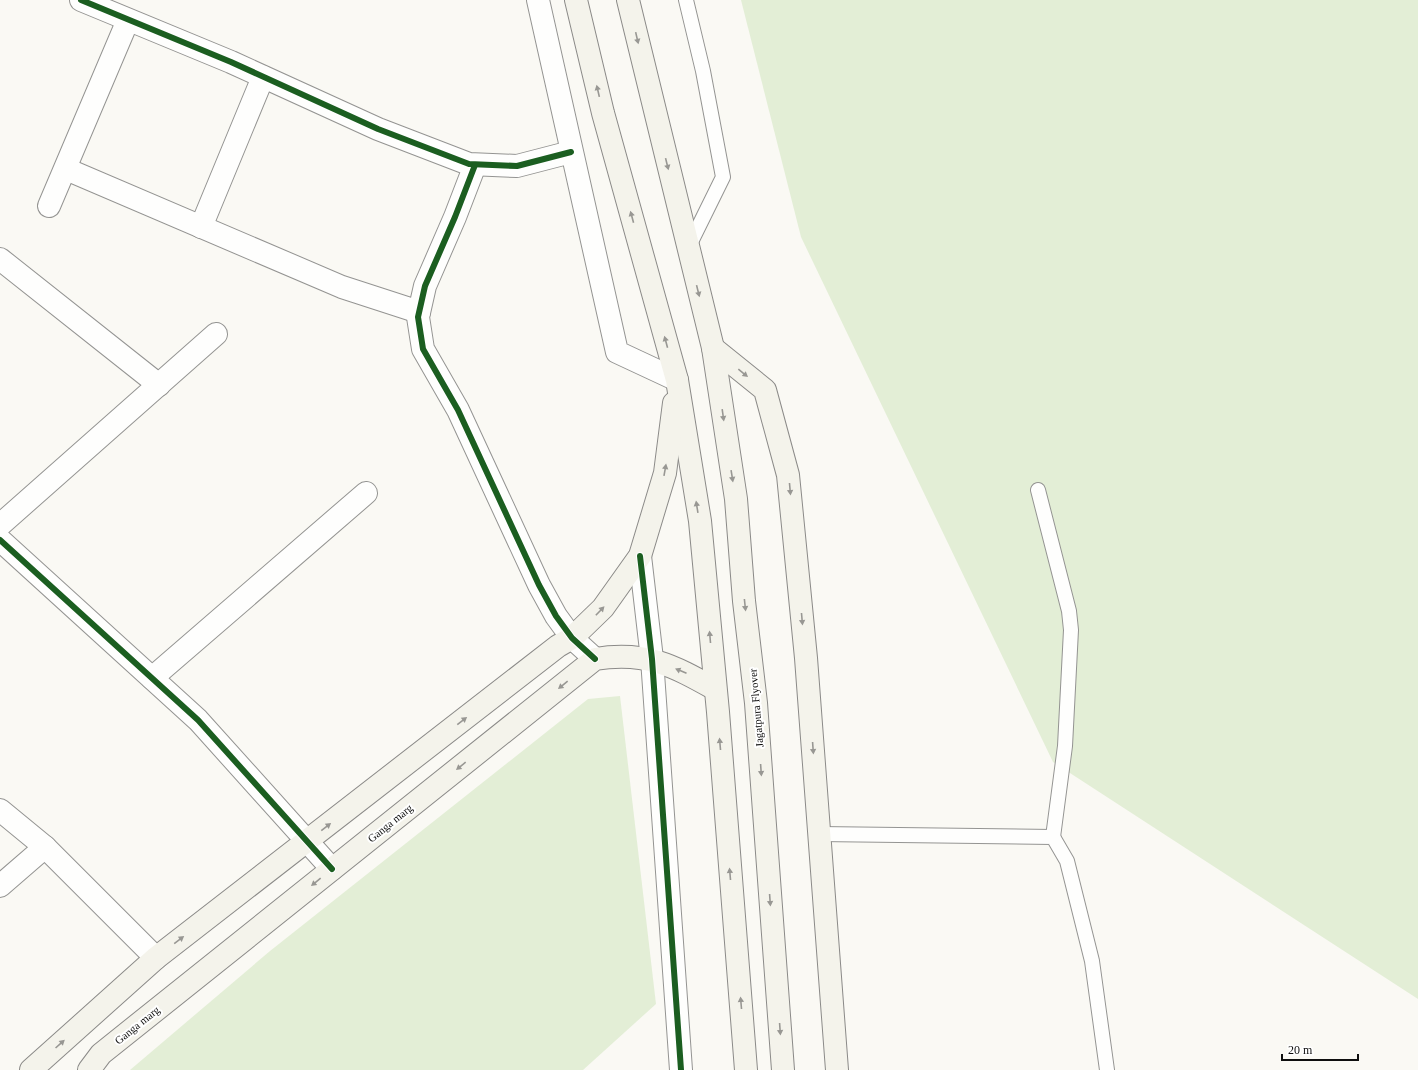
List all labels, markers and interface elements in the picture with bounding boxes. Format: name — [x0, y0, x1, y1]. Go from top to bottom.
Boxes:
one-way arrow — [634, 32, 640, 44]
one-way arrow — [595, 85, 601, 97]
one-way arrow — [665, 158, 671, 171]
one-way arrow — [629, 211, 635, 223]
one-way arrow — [696, 284, 702, 297]
one-way arrow — [663, 336, 669, 348]
one-way arrow — [738, 368, 749, 377]
one-way arrow — [720, 408, 726, 421]
one-way arrow — [662, 464, 668, 476]
one-way arrow — [729, 469, 735, 482]
one-way arrow — [786, 483, 793, 495]
one-way arrow — [694, 501, 700, 513]
one-way arrow — [741, 599, 748, 611]
one-way arrow — [595, 606, 605, 616]
one-way arrow — [799, 613, 805, 625]
one-way arrow — [707, 631, 714, 643]
one-way arrow — [675, 668, 686, 674]
street label: Jagatpura Flyover — [747, 668, 765, 748]
one-way arrow — [557, 680, 568, 689]
one-way arrow — [457, 717, 468, 725]
one-way arrow — [717, 738, 724, 750]
one-way arrow — [809, 742, 816, 754]
one-way arrow — [456, 762, 467, 770]
one-way arrow — [758, 764, 765, 776]
street label: Ganga marg — [365, 801, 415, 845]
one-way arrow — [321, 822, 332, 831]
one-way arrow — [727, 868, 734, 880]
one-way arrow — [310, 878, 321, 886]
one-way arrow — [767, 894, 774, 906]
one-way arrow — [173, 936, 184, 944]
one-way arrow — [737, 997, 744, 1009]
street label: Ganga marg — [112, 1003, 162, 1047]
one-way arrow — [776, 1023, 783, 1035]
scale bar — [1282, 1036, 1358, 1062]
one-way arrow — [55, 1039, 65, 1048]
text: 20 m — [1288, 1043, 1313, 1057]

